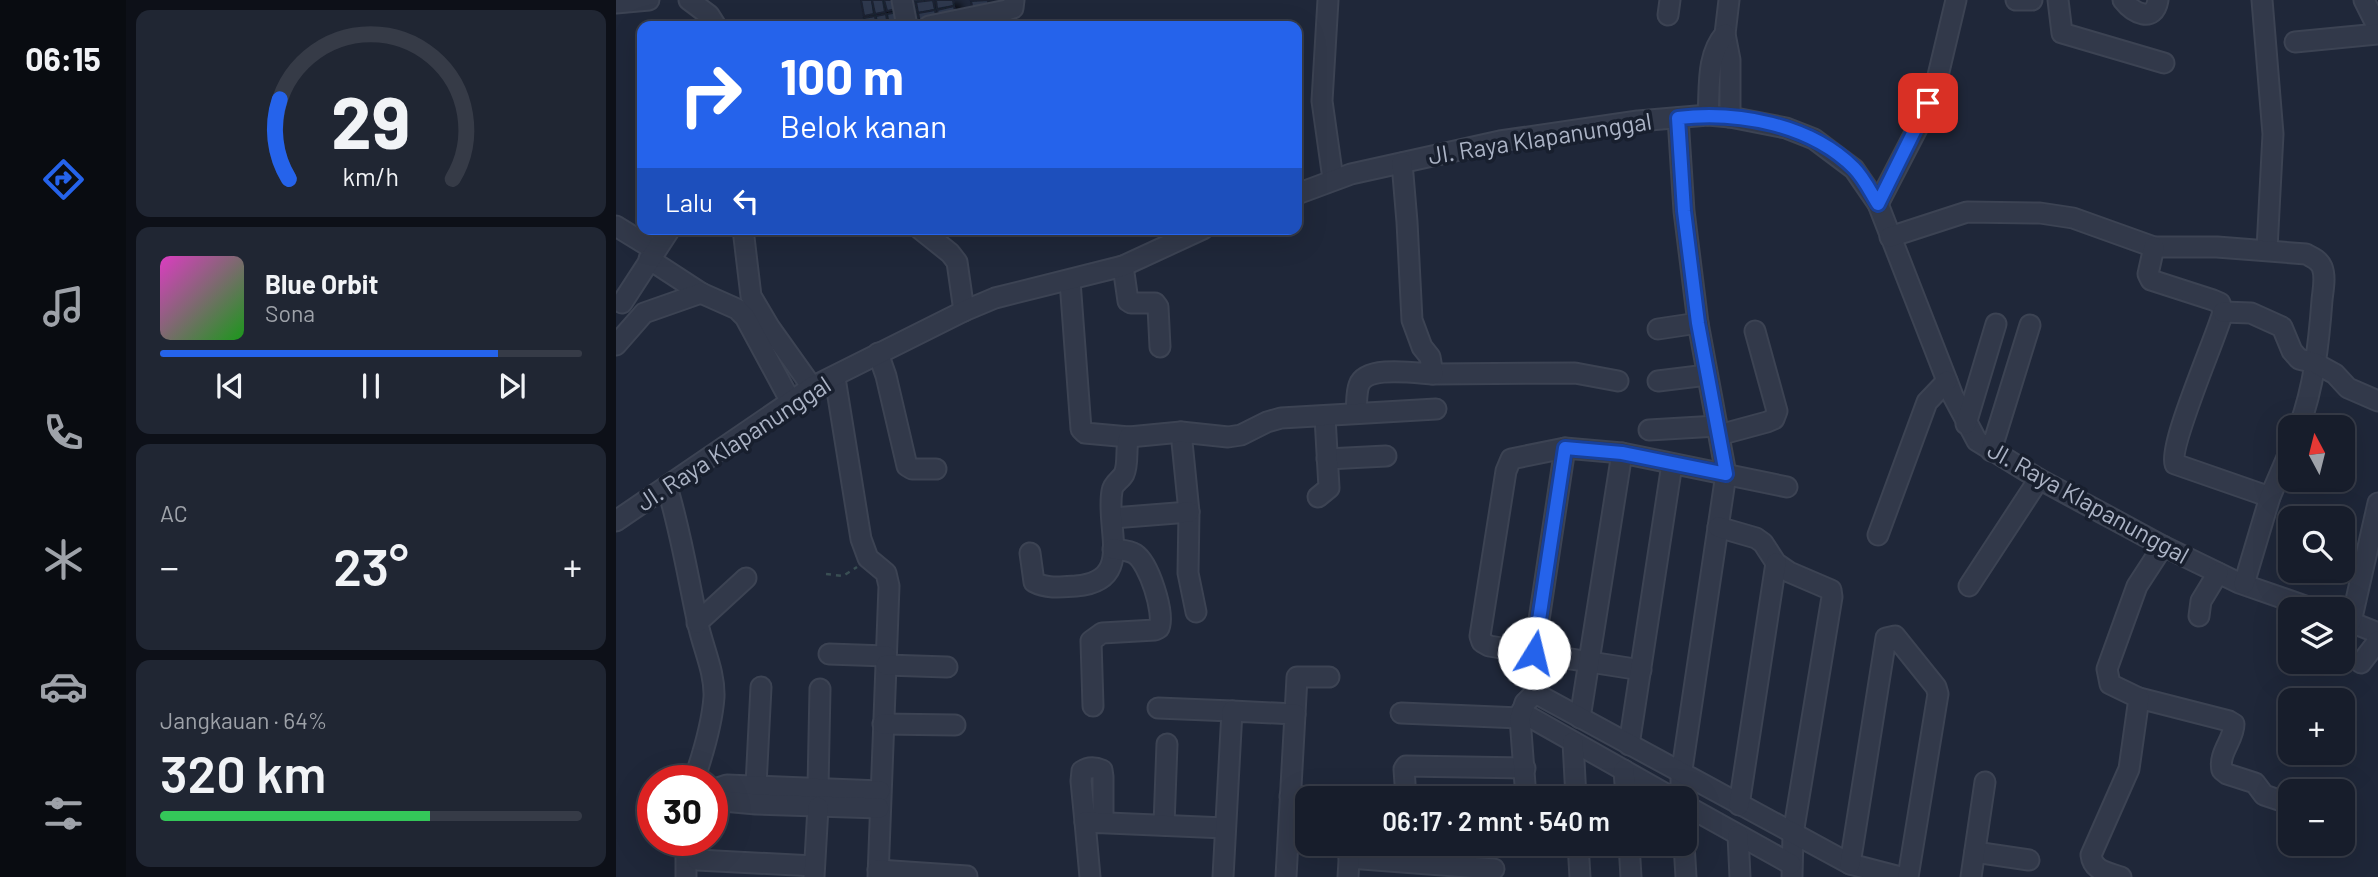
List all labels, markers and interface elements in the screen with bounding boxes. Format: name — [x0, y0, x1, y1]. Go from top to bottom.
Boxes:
text: 06:15 — [25, 39, 101, 77]
text: 100 m — [780, 46, 904, 105]
icon: right — [665, 49, 756, 140]
pin — [1898, 73, 1958, 133]
text: 29 — [331, 77, 411, 165]
icon: arrive — [1909, 84, 1947, 122]
text: Belok kanan — [780, 106, 947, 144]
street label: Jl. Raya Klapanunggal — [1426, 106, 1653, 169]
icon: directions — [39, 155, 88, 204]
text: km/h — [343, 161, 399, 191]
icon: left — [727, 182, 765, 220]
text: Lalu — [665, 186, 713, 217]
text: Blue Orbit — [265, 268, 378, 299]
icon: music — [39, 282, 88, 331]
text: Sona — [265, 299, 315, 327]
icon: previous — [211, 367, 249, 405]
icon: pause — [352, 367, 390, 405]
icon: next — [493, 367, 531, 405]
street label: Jl. Raya Klapanunggal — [631, 369, 836, 516]
icon: phone — [39, 408, 88, 457]
north arrow — [2278, 415, 2356, 492]
map controls — [2278, 415, 2355, 856]
street label: Jl. Raya Klapanunggal — [1983, 434, 2194, 569]
text: AC — [160, 499, 188, 527]
button: search — [2278, 506, 2355, 583]
text: 23° — [333, 534, 409, 596]
icon: climate — [39, 535, 88, 584]
text: − — [160, 543, 179, 589]
text: + — [563, 543, 582, 589]
button: layers — [2278, 597, 2355, 674]
position arrow — [1497, 616, 1571, 690]
icon: car — [39, 662, 88, 711]
button: + — [2278, 688, 2355, 765]
text: Jangkauan · 64% — [160, 706, 327, 734]
text: 320 km — [160, 741, 326, 803]
speed limit sign: 30 — [637, 765, 728, 856]
button: − — [2278, 779, 2355, 856]
icon: filters — [39, 789, 88, 838]
text: 06:17 · 2 mnt · 540 m — [1382, 805, 1610, 836]

